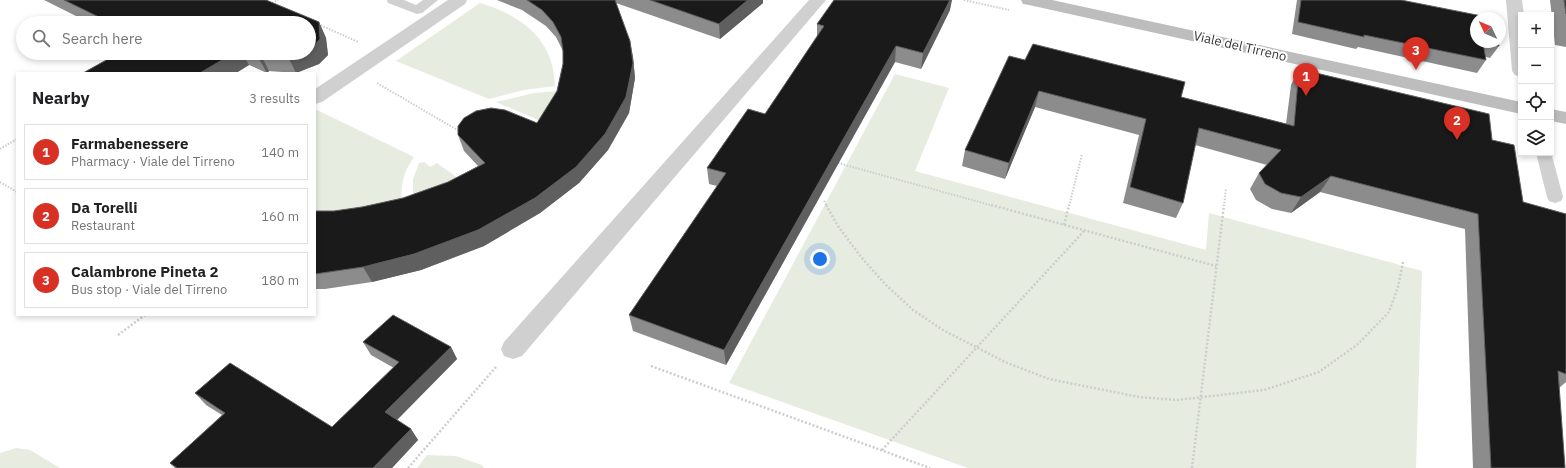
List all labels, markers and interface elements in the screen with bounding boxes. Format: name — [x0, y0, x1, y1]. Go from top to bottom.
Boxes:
north arrow — [1470, 12, 1506, 48]
map controls — [1518, 12, 1554, 156]
button: + — [1518, 12, 1554, 48]
search box — [16, 16, 316, 60]
icon: search — [30, 27, 52, 49]
street label: Viale del Tirreno — [1192, 27, 1288, 65]
text: Search here — [62, 29, 142, 48]
pin: 3 — [1403, 37, 1429, 70]
button: − — [1518, 48, 1554, 84]
pin: 1 — [1293, 63, 1319, 96]
button: locate — [1518, 84, 1554, 120]
text: Nearby — [32, 87, 90, 109]
text: 3 results — [249, 90, 300, 107]
pin: 2 — [1444, 107, 1470, 140]
button: layers — [1518, 120, 1554, 156]
text: Farmabenessere — [71, 134, 189, 153]
text: 1 — [42, 144, 50, 161]
text: 140 m — [261, 144, 299, 161]
text: Pharmacy · Viale del Tirreno — [71, 153, 235, 170]
text: Da Torelli — [71, 198, 137, 217]
text: 2 — [42, 208, 50, 225]
text: 160 m — [261, 208, 299, 225]
text: Restaurant — [71, 217, 135, 234]
your location — [810, 249, 830, 269]
text: Calambrone Pineta 2 — [71, 262, 219, 281]
text: 3 — [42, 272, 50, 289]
text: 180 m — [261, 272, 299, 289]
text: Bus stop · Viale del Tirreno — [71, 281, 227, 298]

